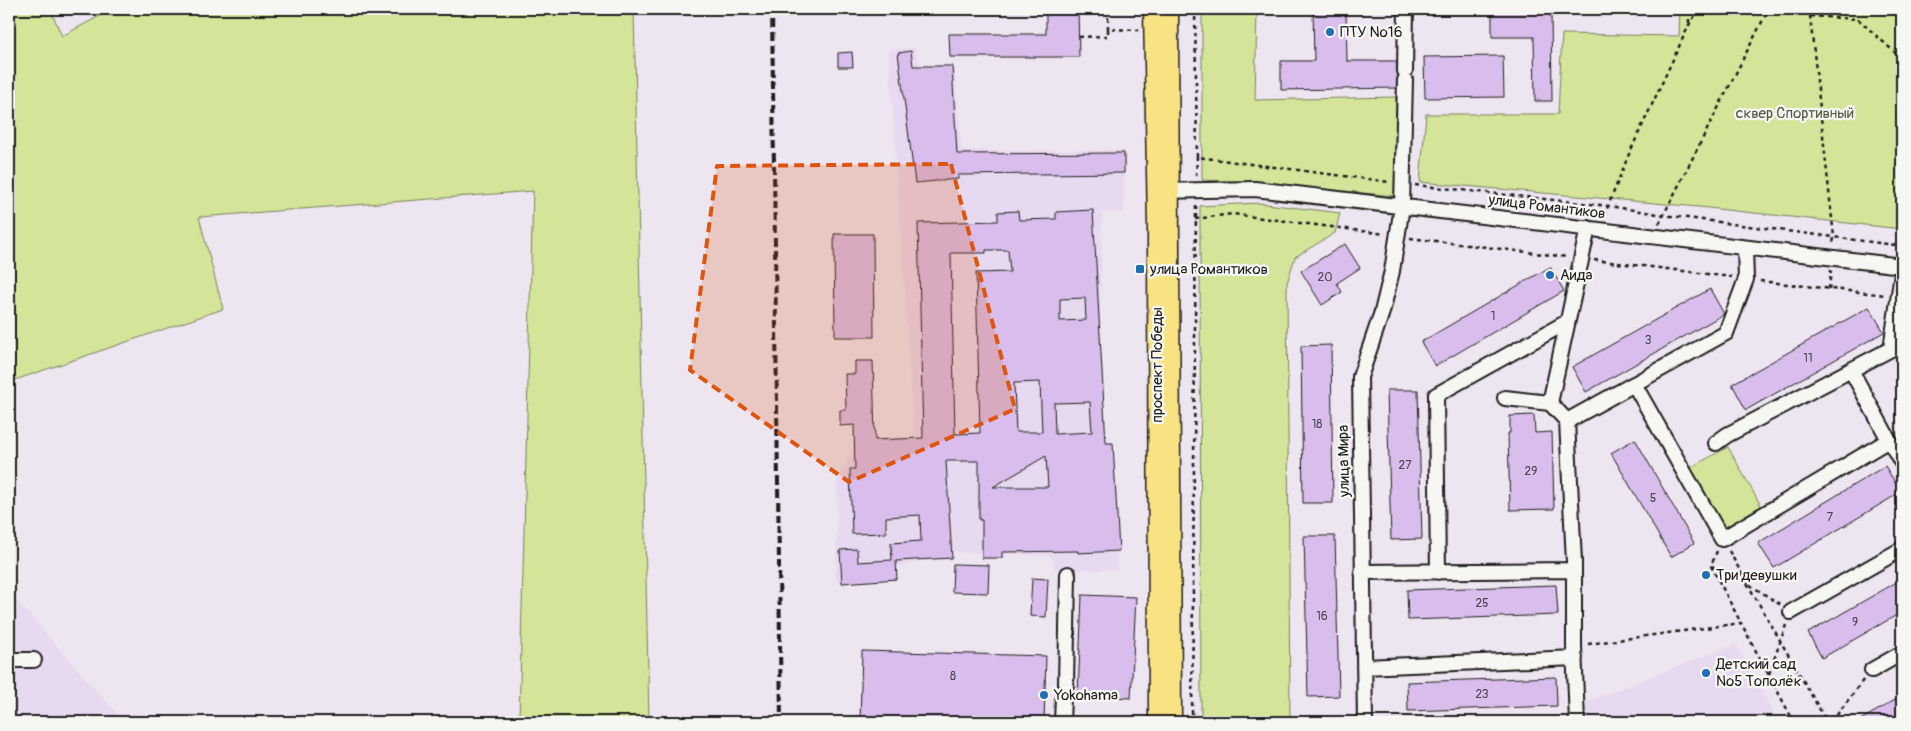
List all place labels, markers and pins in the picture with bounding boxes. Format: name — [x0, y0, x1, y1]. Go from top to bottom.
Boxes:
place label: ПТУ №16 — [1340, 23, 1402, 42]
marker: ПТУ №16 — [1324, 26, 1336, 38]
place label: улица Романтиков — [1149, 260, 1268, 279]
marker: улица Романтиков — [1134, 263, 1146, 275]
place label: Аида — [1560, 266, 1592, 285]
marker: Аида — [1544, 269, 1556, 281]
place label: Три девушки — [1716, 566, 1797, 585]
marker: Три девушки — [1700, 569, 1712, 581]
place label: Детский сад №5 Тополёк — [1715, 655, 1802, 691]
marker: Детский сад №5 Тополёк — [1700, 667, 1712, 679]
place label: Yokohama — [1053, 686, 1118, 705]
marker: Yokohama — [1038, 689, 1050, 701]

